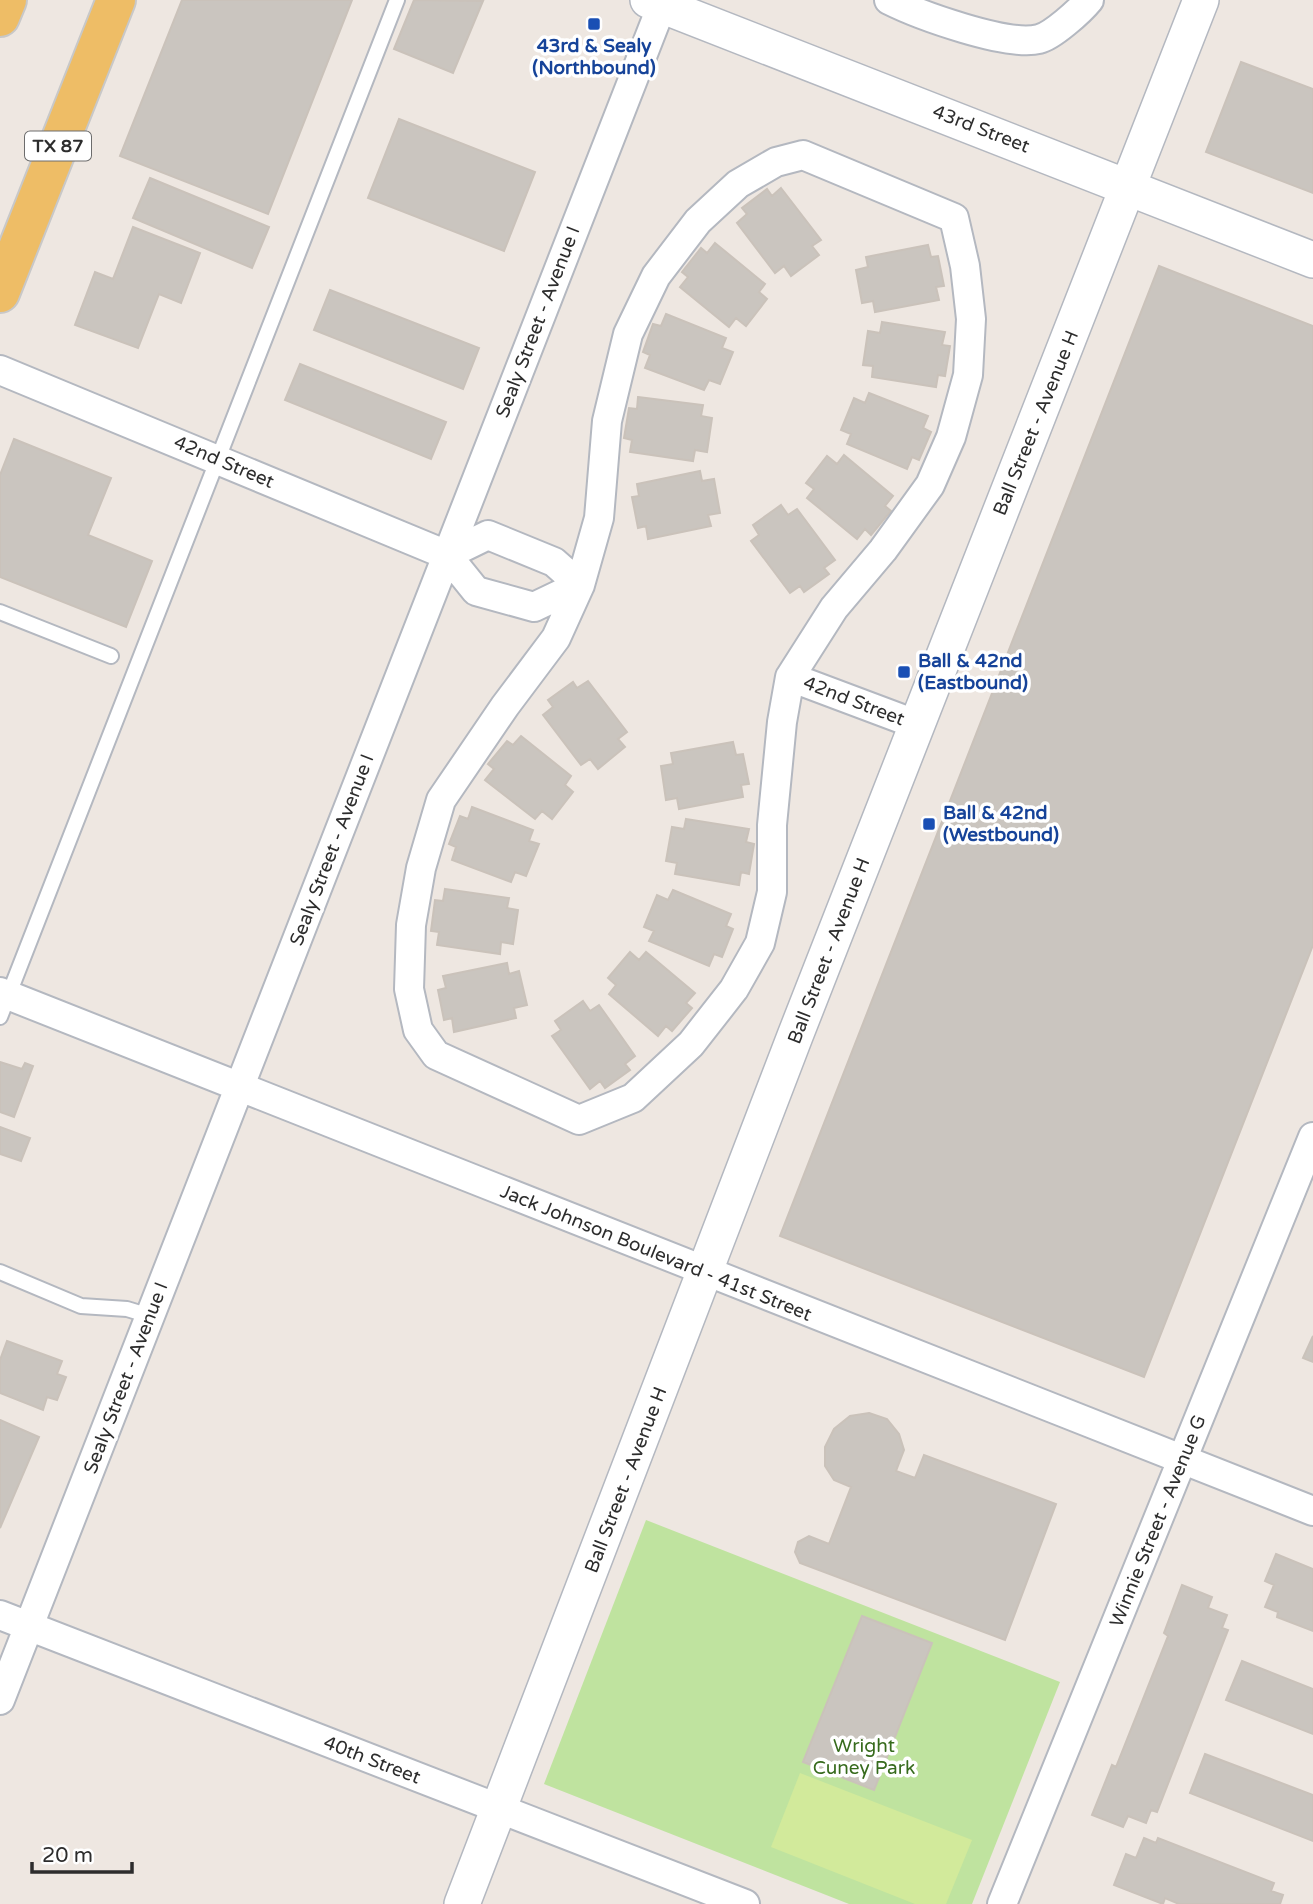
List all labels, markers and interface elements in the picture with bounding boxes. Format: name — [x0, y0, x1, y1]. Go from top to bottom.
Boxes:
marker: 43rd & Sealy (Northbound) — [586, 16, 602, 32]
place label: 43rd & Sealy (Northbound) — [532, 35, 656, 79]
street label: 43rd Street — [929, 100, 1033, 158]
road number: TX 87 — [25, 132, 91, 160]
street label: Sealy Street - Avenue I — [491, 223, 585, 421]
street label: Ball Street - Avenue H — [989, 327, 1083, 519]
street label: 42nd Street — [171, 431, 277, 493]
place label: Ball & 42nd (Eastbound) — [918, 650, 1028, 694]
marker: Ball & 42nd (Eastbound) — [896, 664, 912, 680]
street label: 42nd Street — [800, 672, 908, 730]
street label: Sealy Street - Avenue I — [285, 751, 379, 949]
place label: Ball & 42nd (Westbound) — [943, 802, 1059, 846]
marker: Ball & 42nd (Westbound) — [921, 816, 937, 832]
street label: Ball Street - Avenue H — [783, 855, 875, 1047]
street label: Jack Johnson Boulevard - 41st Street — [497, 1180, 815, 1326]
street label: Sealy Street - Avenue I — [79, 1279, 173, 1477]
street label: Ball Street - Avenue H — [580, 1384, 672, 1576]
street label: Winnie Street - Avenue G — [1105, 1412, 1211, 1630]
street label: 40th Street — [320, 1731, 424, 1789]
park label: Wright Cuney Park — [813, 1735, 915, 1779]
scale bar — [32, 1830, 131, 1874]
text: 20 m — [42, 1843, 93, 1868]

